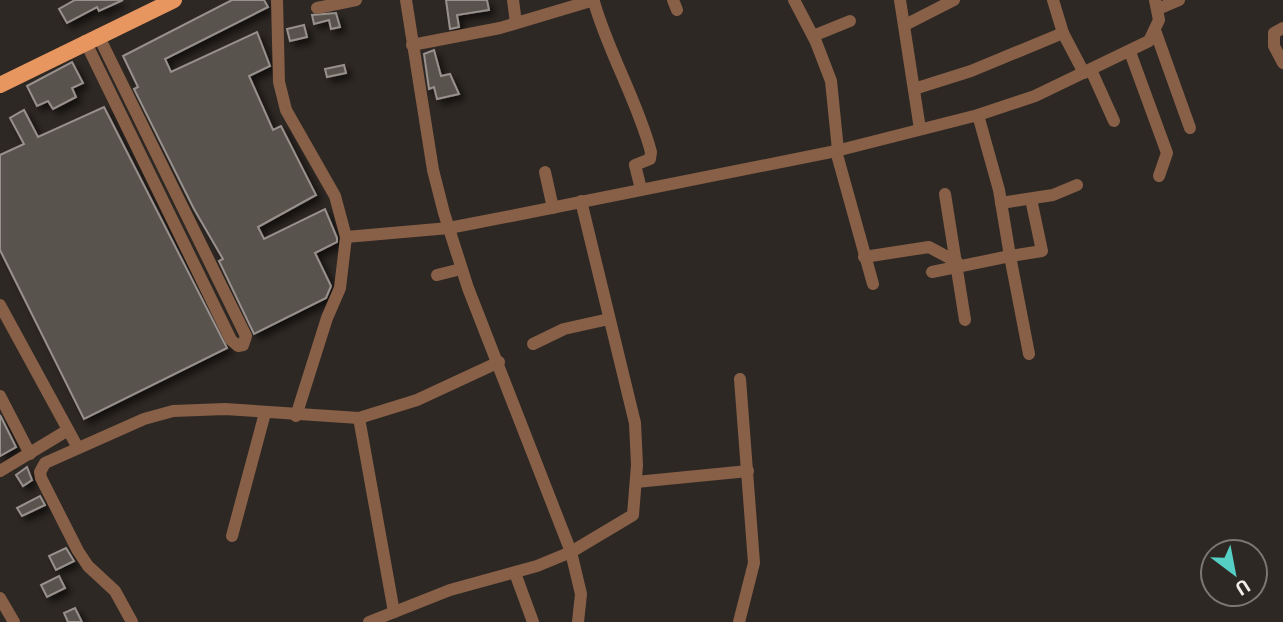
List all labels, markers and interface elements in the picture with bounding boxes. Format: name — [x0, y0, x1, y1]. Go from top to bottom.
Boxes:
north arrow — [1199, 538, 1269, 608]
text: U — [1231, 574, 1254, 600]

